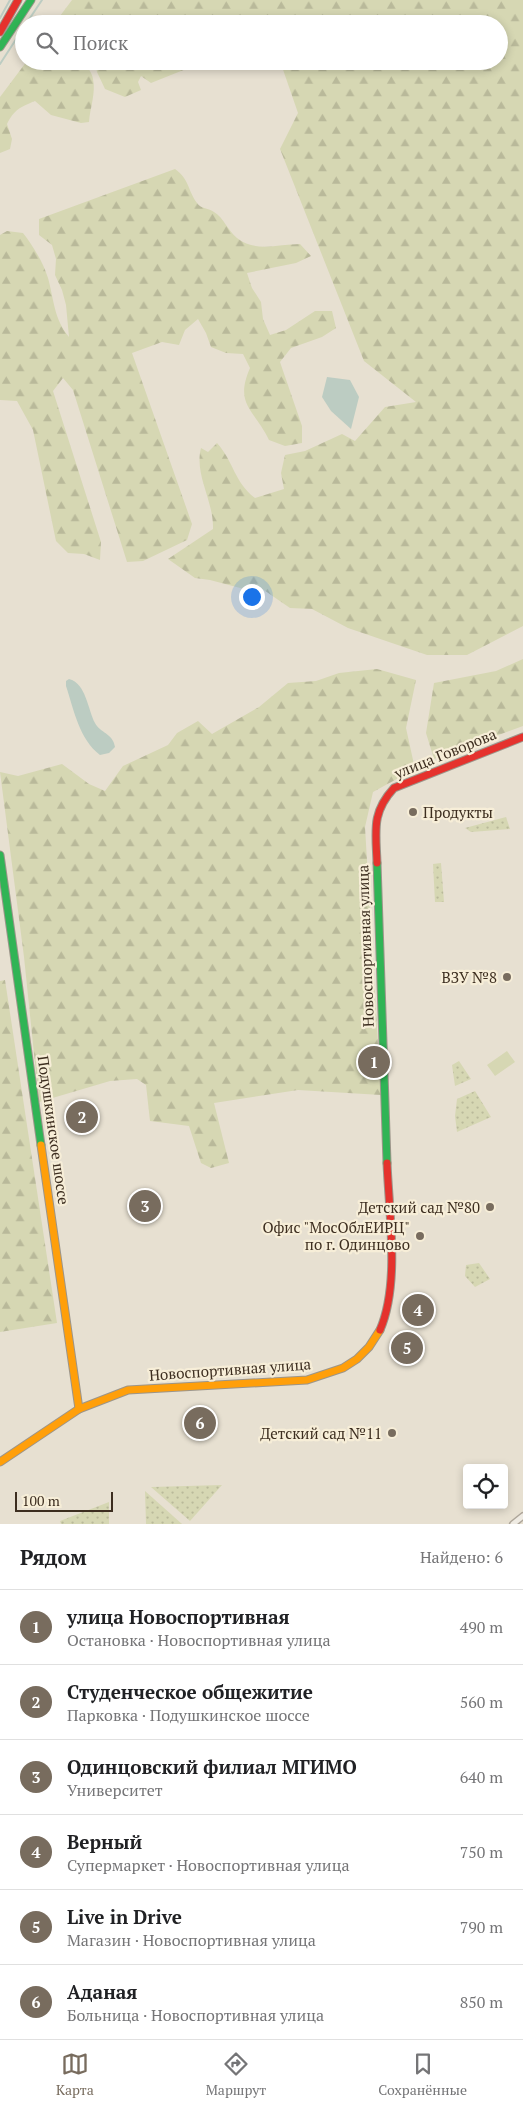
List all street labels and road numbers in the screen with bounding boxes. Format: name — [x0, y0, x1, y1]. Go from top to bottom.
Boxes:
street label: улица Говорова — [390, 723, 500, 783]
street label: Новоспортивная улица — [352, 864, 378, 1027]
street label: Подушкинское шоссе — [34, 1054, 74, 1206]
street label: Новоспортивная улица — [148, 1353, 312, 1385]

